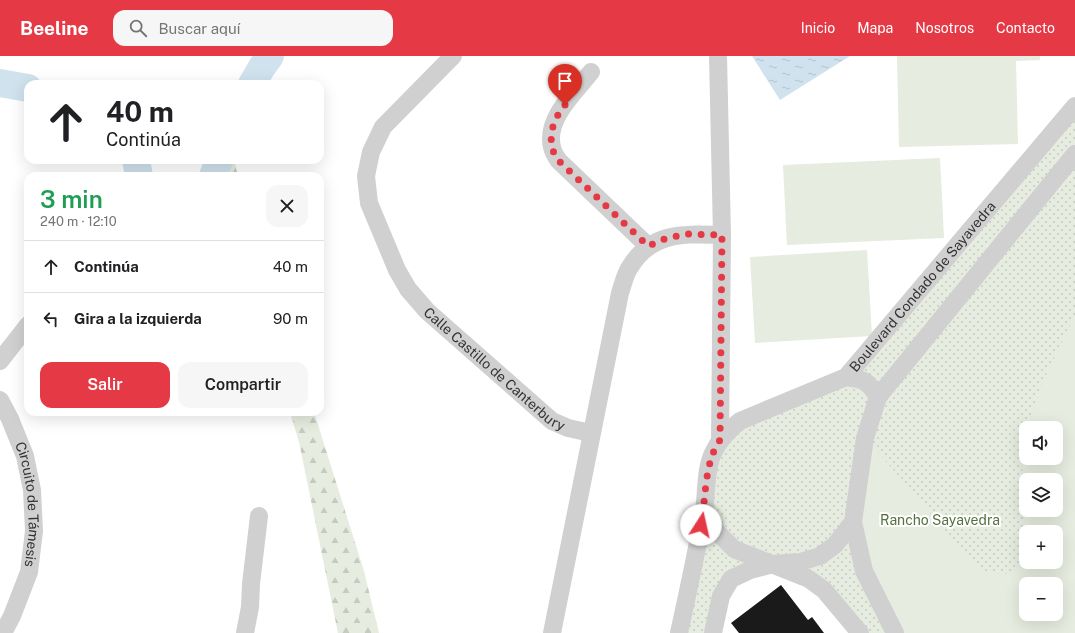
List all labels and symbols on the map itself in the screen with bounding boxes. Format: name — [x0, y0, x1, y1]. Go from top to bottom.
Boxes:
pin — [548, 64, 582, 105]
street label: Boulevard Condado de Sayavedra — [846, 198, 999, 375]
street label: Calle Castillo de Canterbury — [420, 304, 568, 434]
street label: Circuito de Támesis — [12, 439, 42, 568]
position arrow — [680, 504, 722, 546]
park label: Rancho Sayavedra — [880, 512, 1000, 528]

